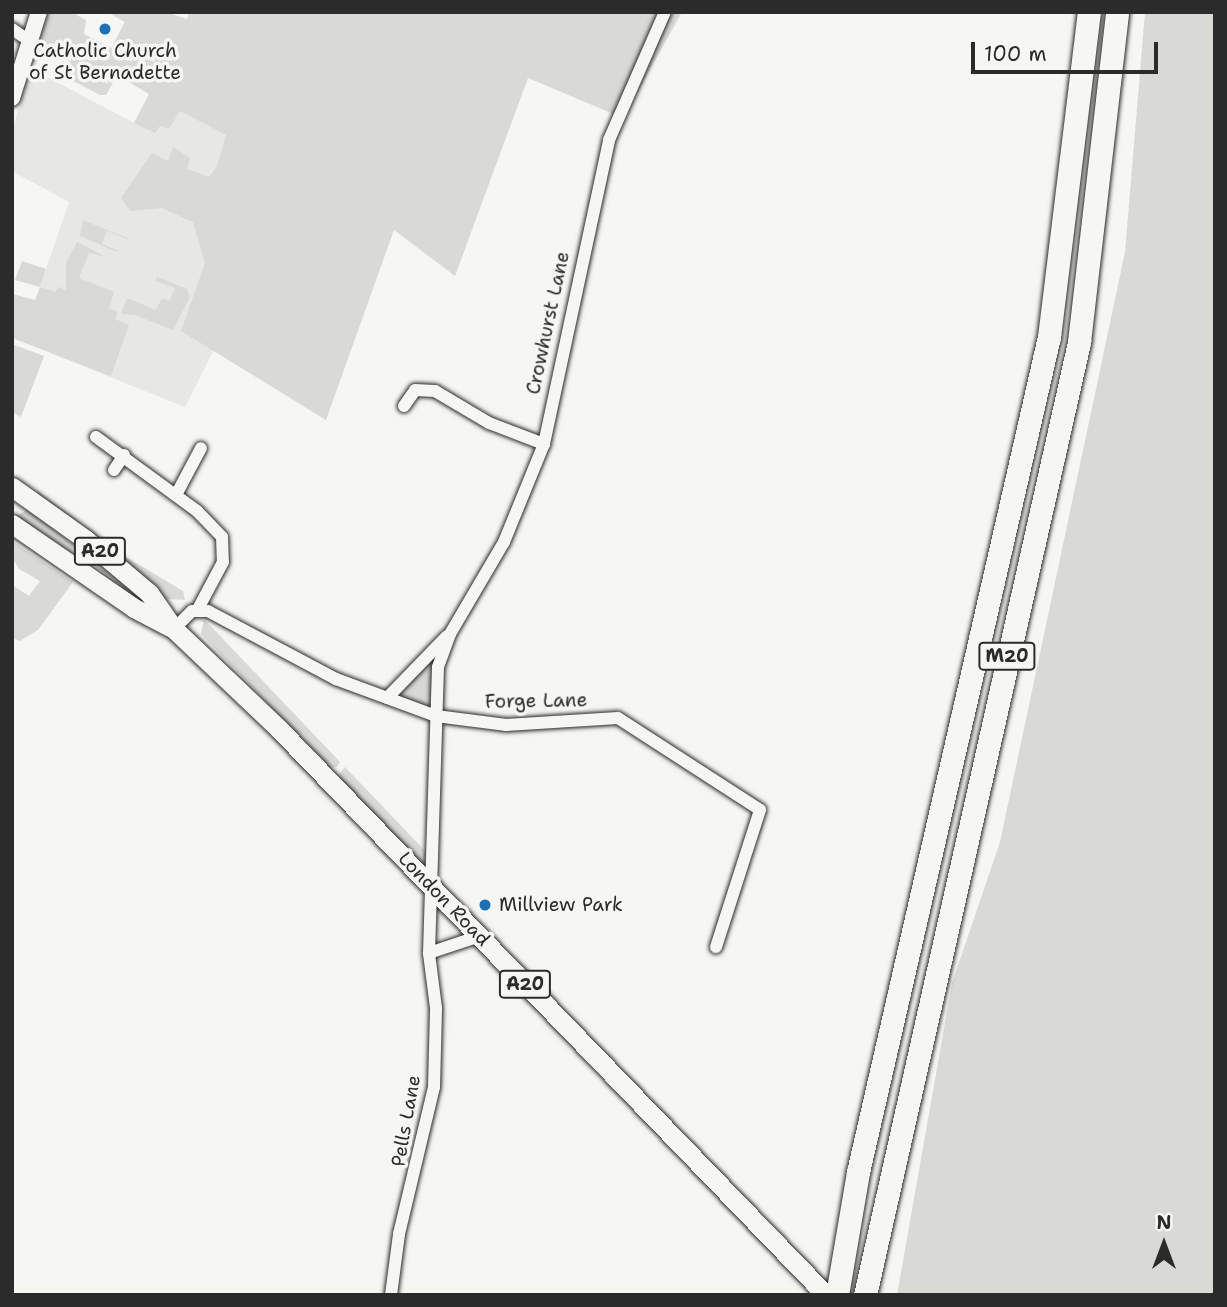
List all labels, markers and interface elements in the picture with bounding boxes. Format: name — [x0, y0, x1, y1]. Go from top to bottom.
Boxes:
marker: Catholic Church of St Bernadette — [97, 21, 113, 37]
scale bar — [975, 28, 1162, 72]
place label: Catholic Church of St Bernadette — [29, 40, 181, 84]
text: 100 m — [984, 40, 1047, 68]
street label: Crowhurst Lane — [522, 250, 574, 396]
road number: A20 — [74, 536, 126, 566]
road number: M20 — [977, 642, 1037, 670]
street label: Forge Lane — [485, 689, 587, 713]
street label: London Road — [393, 847, 495, 951]
place label: Millview Park — [499, 894, 623, 916]
marker: Millview Park — [477, 897, 493, 913]
road number: A20 — [499, 970, 551, 999]
street label: Pells Lane — [387, 1073, 425, 1169]
north arrow — [1129, 1209, 1199, 1279]
text: N — [1156, 1210, 1172, 1235]

